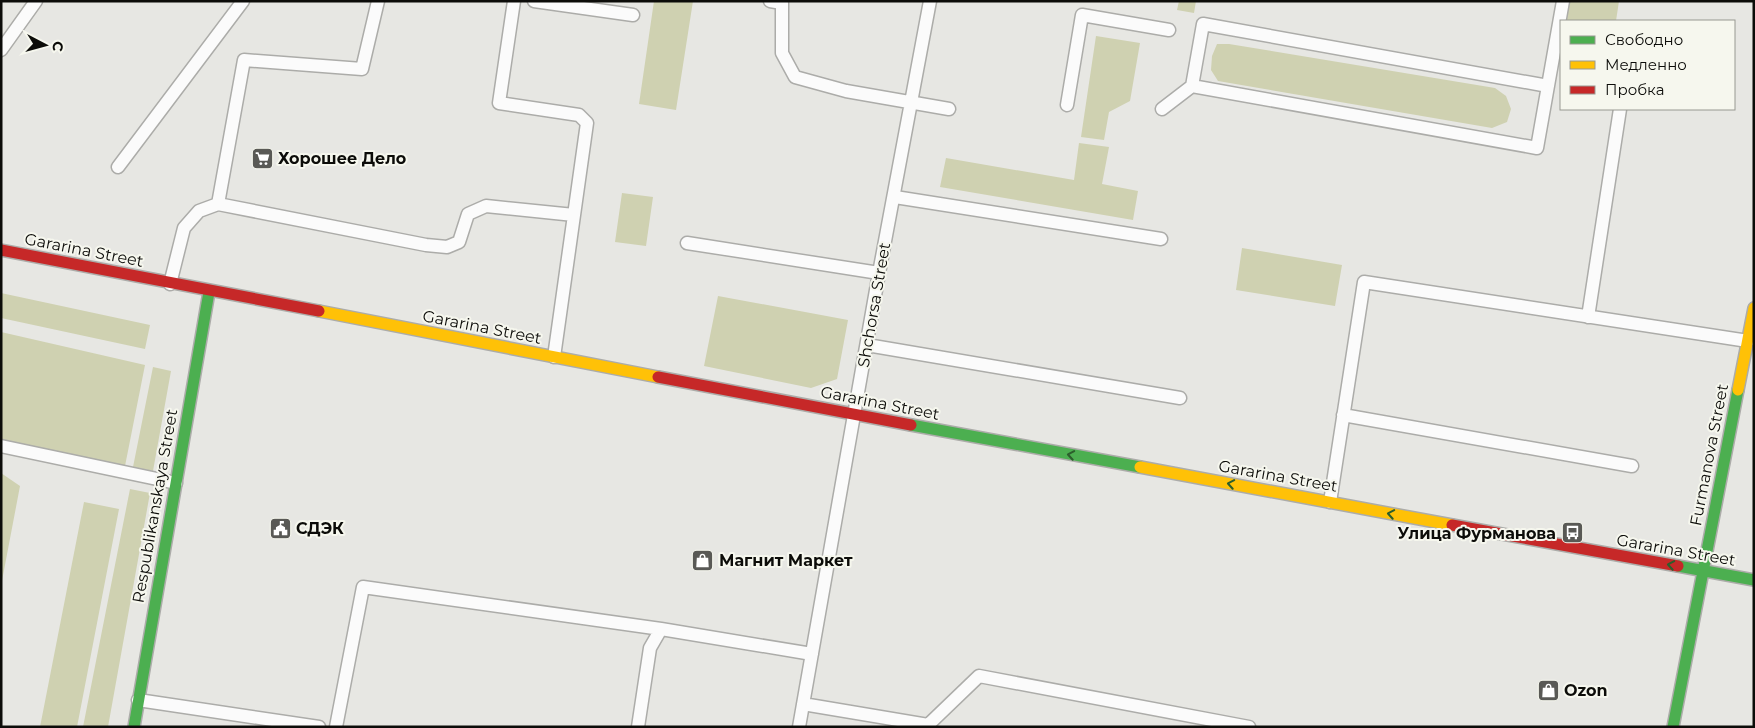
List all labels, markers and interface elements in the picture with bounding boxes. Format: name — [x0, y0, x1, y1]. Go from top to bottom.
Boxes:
north arrow — [20, 20, 70, 70]
legend — [1560, 20, 1735, 110]
text: Свободно — [1605, 30, 1683, 49]
text: С — [48, 40, 67, 52]
text: Медленно — [1605, 55, 1687, 74]
text: Пробка — [1605, 80, 1664, 99]
supermarket icon: Хорошее Дело — [250, 146, 274, 170]
place label: Хорошее Дело — [278, 149, 406, 168]
street label: Gararina Street — [23, 229, 145, 271]
street label: Shchorsa Street — [854, 241, 894, 369]
street label: Gararina Street — [421, 306, 543, 348]
street label: Gararina Street — [819, 382, 941, 424]
street label: Furmanova Street — [1686, 382, 1732, 528]
street label: Respublikanskaya Street — [129, 407, 182, 604]
one-way arrow — [1067, 450, 1076, 460]
street label: Gararina Street — [1217, 456, 1339, 496]
one-way arrow — [1227, 480, 1236, 490]
one-way arrow — [1387, 509, 1395, 519]
public building icon: СДЭК — [268, 516, 292, 540]
place label: СДЭК — [296, 519, 344, 538]
bus stop icon: Улица Фурманова — [1560, 521, 1584, 545]
place label: Улица Фурманова — [1398, 524, 1556, 543]
street label: Gararina Street — [1615, 530, 1737, 570]
shop icon: Магнит Маркет — [691, 548, 715, 572]
place label: Магнит Маркет — [719, 551, 853, 570]
one-way arrow — [1667, 561, 1676, 571]
shop icon: Ozon — [1536, 678, 1560, 702]
place label: Ozon — [1564, 681, 1608, 700]

